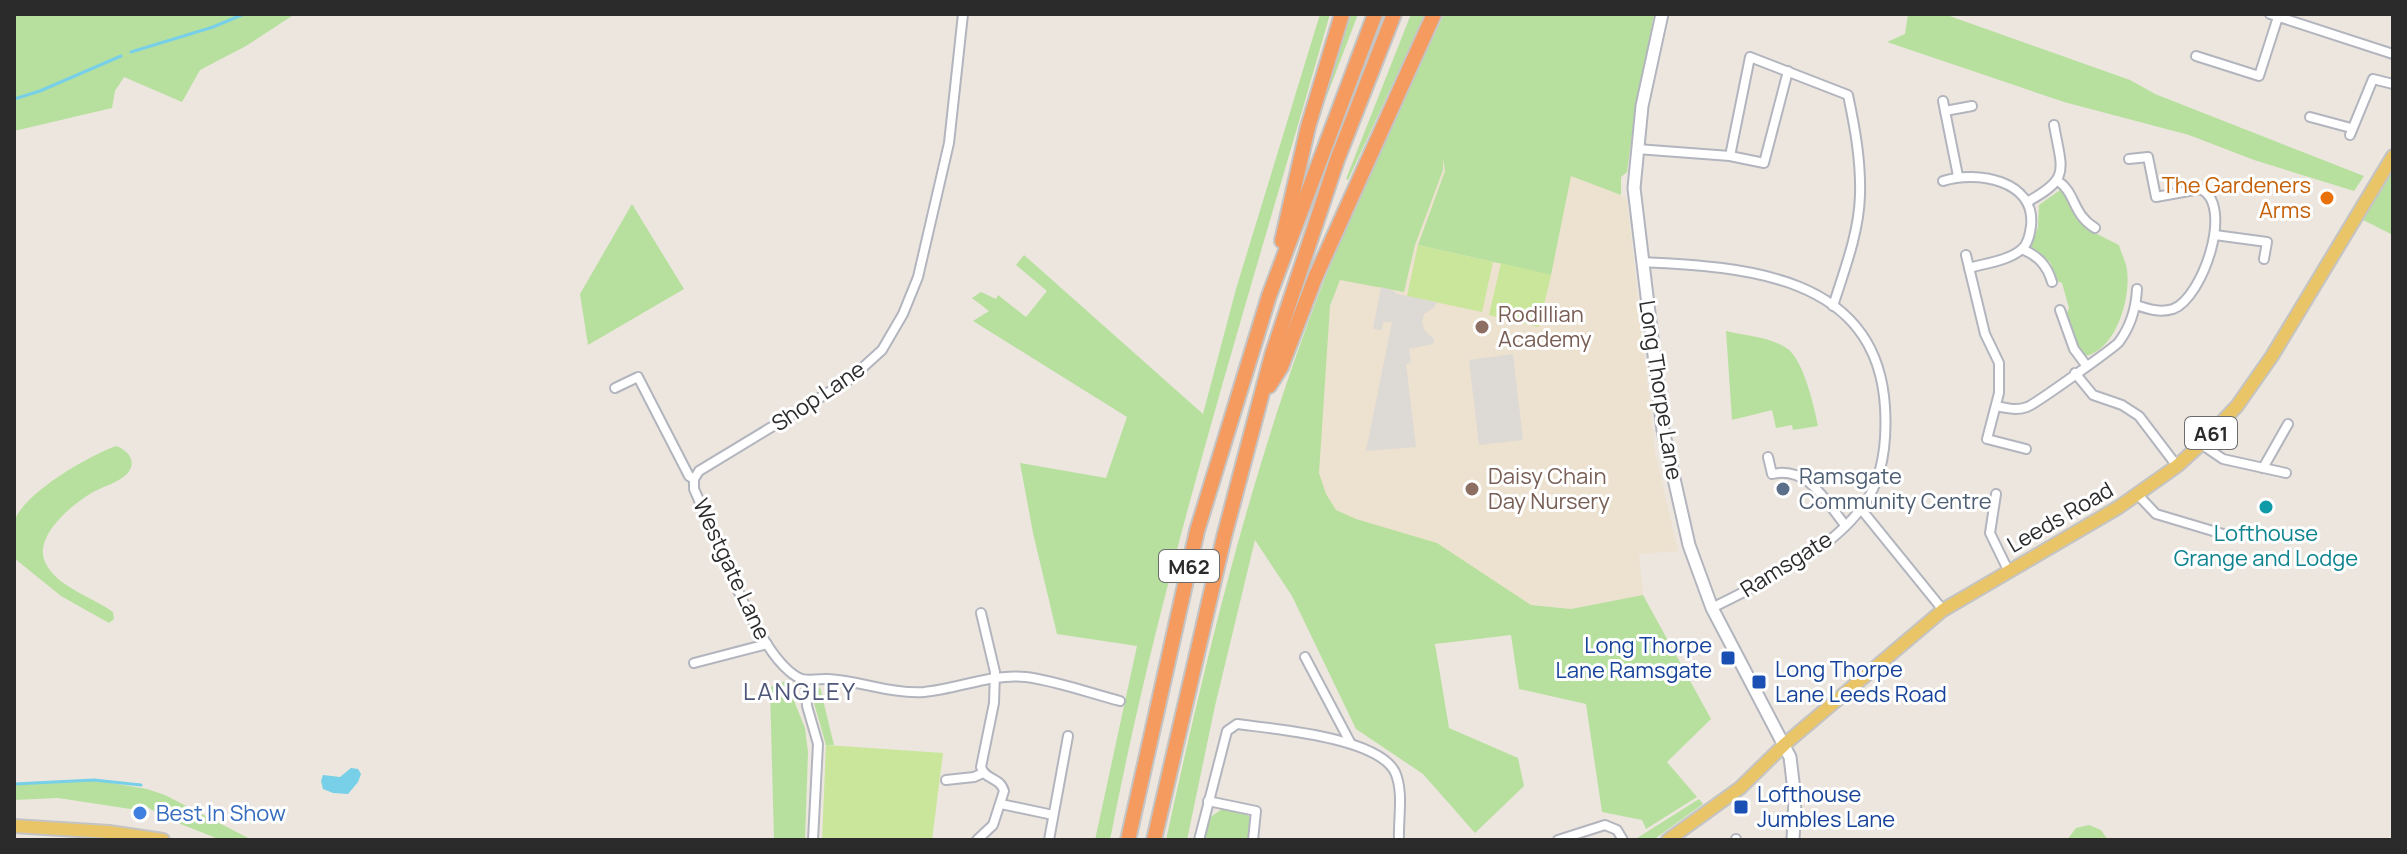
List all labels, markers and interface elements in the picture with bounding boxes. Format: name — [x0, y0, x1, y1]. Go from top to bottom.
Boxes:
place label: The Gardeners Arms — [2162, 170, 2311, 225]
marker: The Gardeners Arms — [2318, 189, 2336, 207]
street label: Long Thorpe Lane — [1632, 298, 1690, 482]
place label: Rodillian Academy — [1498, 299, 1592, 354]
marker: Rodillian Academy — [1473, 318, 1491, 336]
street label: Shop Lane — [766, 354, 871, 438]
road number: A61 — [2185, 417, 2237, 449]
place label: Daisy Chain Day Nursery — [1488, 461, 1610, 516]
place label: Ramsgate Community Centre — [1799, 461, 1992, 516]
street label: Leeds Road — [2001, 474, 2119, 560]
marker: Daisy Chain Day Nursery — [1463, 480, 1481, 498]
marker: Ramsgate Community Centre — [1774, 480, 1792, 498]
street label: Westgate Lane — [686, 493, 778, 645]
marker: Lofthouse Grange and Lodge — [2257, 498, 2275, 516]
place label: Lofthouse Grange and Lodge — [2174, 518, 2358, 573]
street label: Ramsgate — [1734, 524, 1838, 604]
road number: M62 — [1159, 550, 1219, 582]
place label: Long Thorpe Lane Ramsgate — [1556, 630, 1712, 685]
marker: Long Thorpe Lane Ramsgate — [1719, 649, 1737, 667]
place label: Long Thorpe Lane Leeds Road — [1775, 654, 1947, 709]
marker: Long Thorpe Lane Leeds Road — [1750, 673, 1768, 691]
district label: LANGLEY — [743, 674, 857, 707]
place label: Lofthouse Jumbles Lane — [1757, 779, 1895, 834]
place label: Best In Show — [156, 798, 286, 828]
marker: Lofthouse Jumbles Lane — [1732, 798, 1750, 816]
marker: Best In Show — [131, 804, 149, 822]

